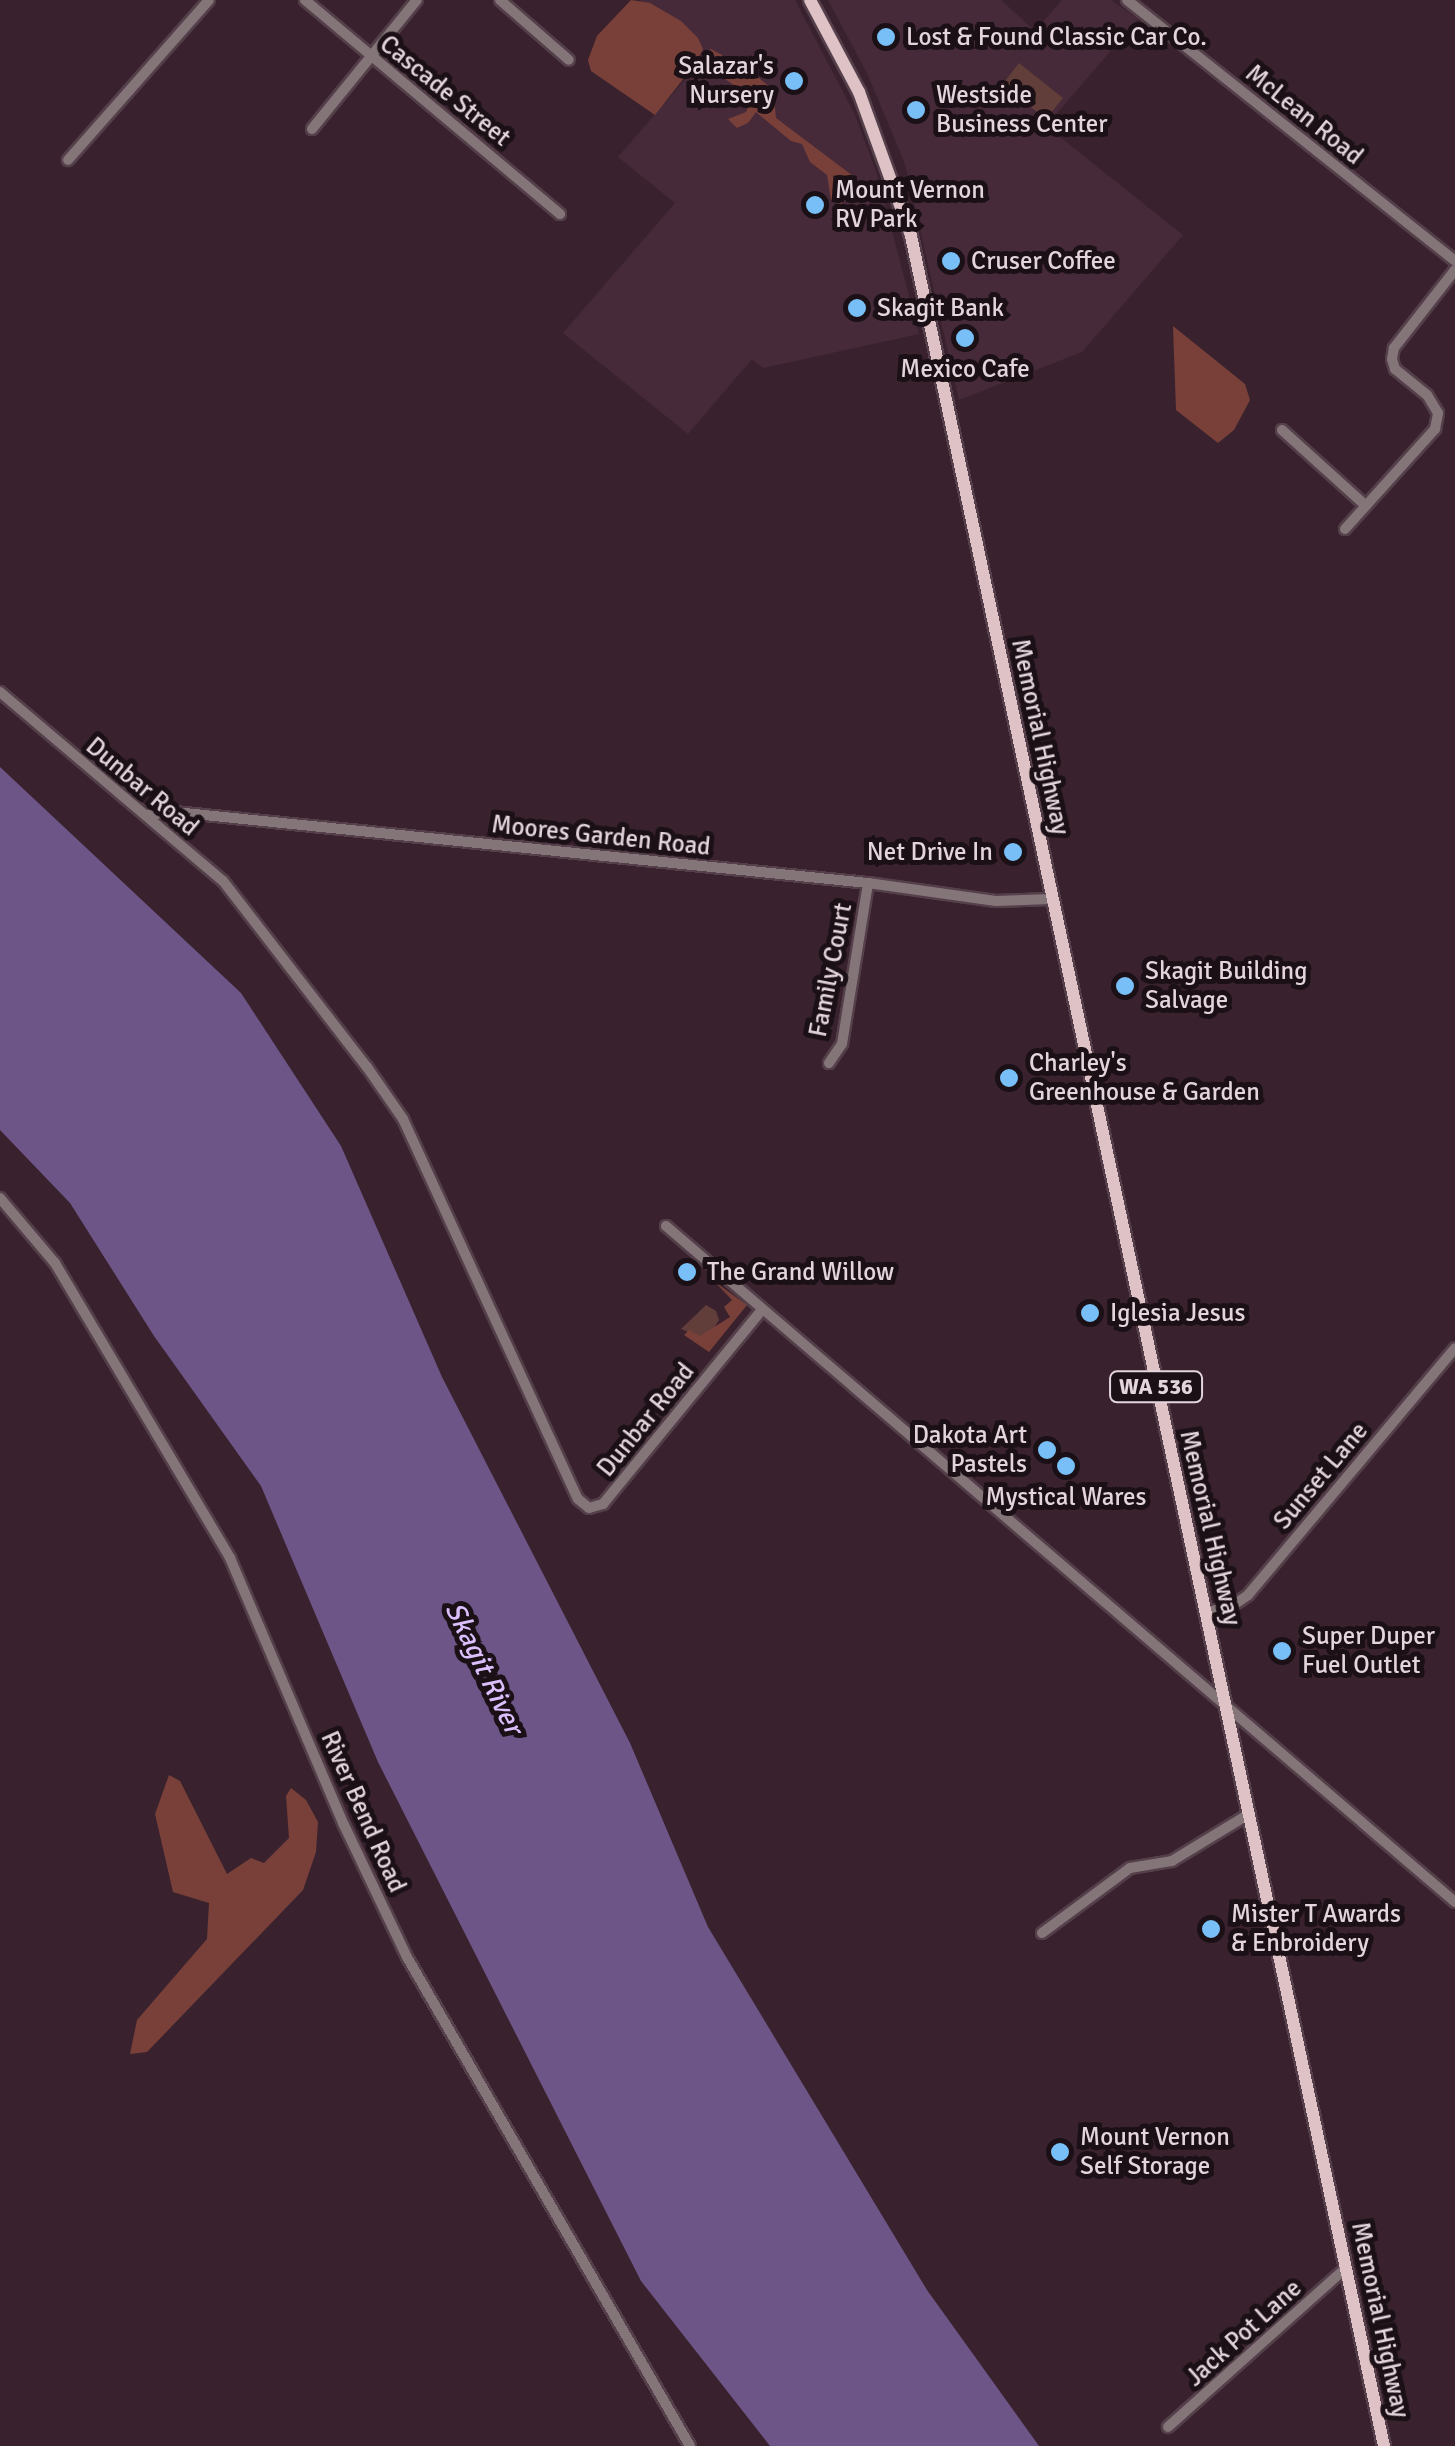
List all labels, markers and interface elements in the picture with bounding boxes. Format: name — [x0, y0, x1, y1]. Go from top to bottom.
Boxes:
place label: Lost & Found Classic Car Co. — [906, 22, 1207, 52]
marker: Lost & Found Classic Car Co. — [875, 26, 897, 48]
street label: Cascade Street — [374, 29, 516, 153]
place label: Salazar's Nursery — [678, 52, 774, 111]
street label: McLean Road — [1239, 59, 1369, 171]
marker: Salazar's Nursery — [783, 70, 805, 92]
place label: Westside Business Center — [936, 81, 1107, 140]
marker: Westside Business Center — [905, 99, 927, 121]
place label: Mount Vernon RV Park — [835, 176, 985, 235]
marker: Mount Vernon RV Park — [804, 194, 826, 216]
place label: Cruser Coffee — [971, 246, 1116, 276]
marker: Cruser Coffee — [940, 250, 962, 272]
place label: Skagit Bank — [877, 293, 1004, 323]
marker: Skagit Bank — [846, 297, 868, 319]
marker: Mexico Cafe — [954, 327, 976, 349]
place label: Mexico Cafe — [900, 354, 1030, 384]
street label: Memorial Highway — [1005, 636, 1075, 838]
street label: Dunbar Road — [80, 731, 204, 843]
street label: Moores Garden Road — [490, 810, 712, 862]
place label: Net Drive In — [867, 837, 993, 867]
marker: Net Drive In — [1002, 841, 1024, 863]
street label: Family Court — [803, 900, 859, 1040]
place label: Skagit Building Salvage — [1145, 957, 1307, 1016]
marker: Skagit Building Salvage — [1114, 975, 1136, 997]
place label: Charley's Greenhouse & Garden — [1029, 1049, 1260, 1108]
marker: Charley's Greenhouse & Garden — [998, 1067, 1020, 1089]
place label: The Grand Willow — [707, 1257, 894, 1287]
marker: The Grand Willow — [676, 1261, 698, 1283]
place label: Iglesia Jesus — [1110, 1298, 1245, 1328]
marker: Iglesia Jesus — [1079, 1302, 1101, 1324]
street label: Dunbar Road — [591, 1357, 701, 1483]
road number: WA 536 — [1108, 1370, 1204, 1404]
street label: Sunset Lane — [1268, 1416, 1374, 1536]
place label: Dakota Art Pastels — [913, 1421, 1027, 1480]
street label: Memorial Highway — [1173, 1427, 1247, 1629]
marker: Dakota Art Pastels — [1036, 1439, 1058, 1461]
marker: Mystical Wares — [1055, 1455, 1077, 1477]
place label: Mystical Wares — [985, 1482, 1147, 1512]
water label: Skagit River — [438, 1597, 530, 1739]
place label: Super Duper Fuel Outlet — [1302, 1622, 1435, 1681]
marker: Super Duper Fuel Outlet — [1271, 1640, 1293, 1662]
street label: River Bend Road — [314, 1727, 412, 1897]
place label: Mister T Awards & Enbroidery — [1231, 1900, 1401, 1959]
marker: Mister T Awards & Enbroidery — [1200, 1918, 1222, 1940]
place label: Mount Vernon Self Storage — [1080, 2123, 1230, 2182]
marker: Mount Vernon Self Storage — [1049, 2141, 1071, 2163]
street label: Memorial Highway — [1345, 2219, 1415, 2421]
street label: Jack Pot Lane — [1180, 2273, 1308, 2393]

